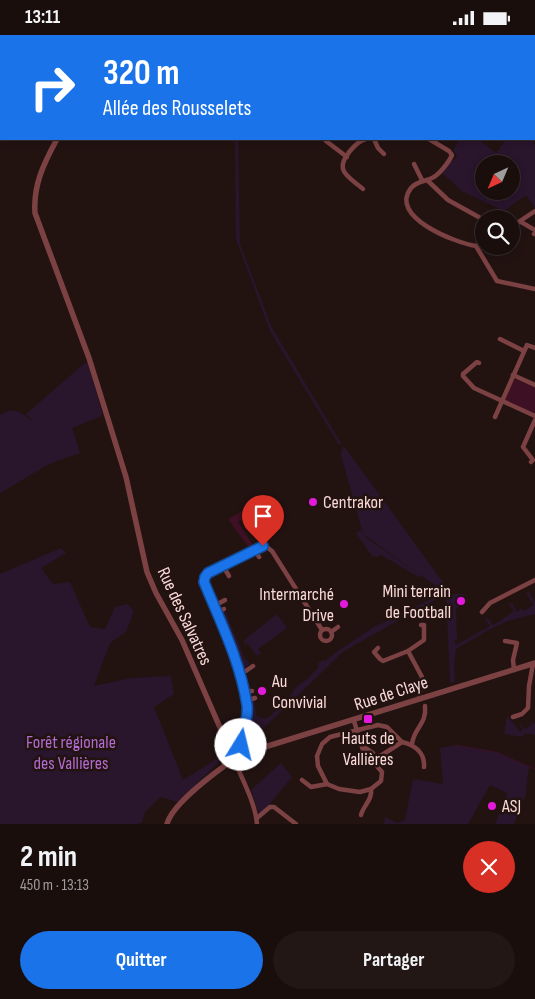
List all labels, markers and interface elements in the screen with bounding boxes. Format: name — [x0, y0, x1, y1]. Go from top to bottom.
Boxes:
text: 13:11 — [25, 6, 60, 29]
text: 320 m — [103, 52, 179, 95]
icon: right — [20, 55, 85, 120]
text: Allée des Rousselets — [103, 95, 251, 122]
north arrow — [475, 155, 520, 200]
map controls — [475, 155, 520, 255]
button: search — [475, 210, 520, 255]
place label: Centrakor — [323, 492, 383, 513]
pin — [242, 495, 284, 546]
marker: Centrakor — [307, 496, 319, 508]
icon: arrive — [249, 502, 277, 530]
street label: Rue des Salvatres — [153, 564, 216, 669]
place label: Mini terrain de Football — [383, 581, 451, 623]
place label: Intermarché Drive — [259, 584, 334, 626]
marker: Mini terrain de Football — [455, 595, 467, 607]
marker: Intermarché Drive — [338, 598, 350, 610]
place label: Au Convivial — [271, 671, 327, 713]
street label: Rue de Claye — [352, 672, 431, 715]
marker: Au Convivial — [256, 685, 268, 697]
marker: Hauts de Vallières — [362, 713, 374, 725]
position arrow — [214, 718, 266, 770]
place label: Hauts de Vallières — [341, 728, 395, 770]
park label: Forêt régionale des Vallières — [26, 732, 116, 774]
place label: ASJ — [501, 796, 521, 817]
marker: ASJ — [486, 800, 498, 812]
text: 2 min — [20, 839, 77, 875]
button: close — [463, 841, 515, 893]
text: 450 m · 13:13 — [20, 876, 89, 895]
button: Quitter — [20, 931, 263, 989]
button: Partager — [273, 931, 515, 989]

